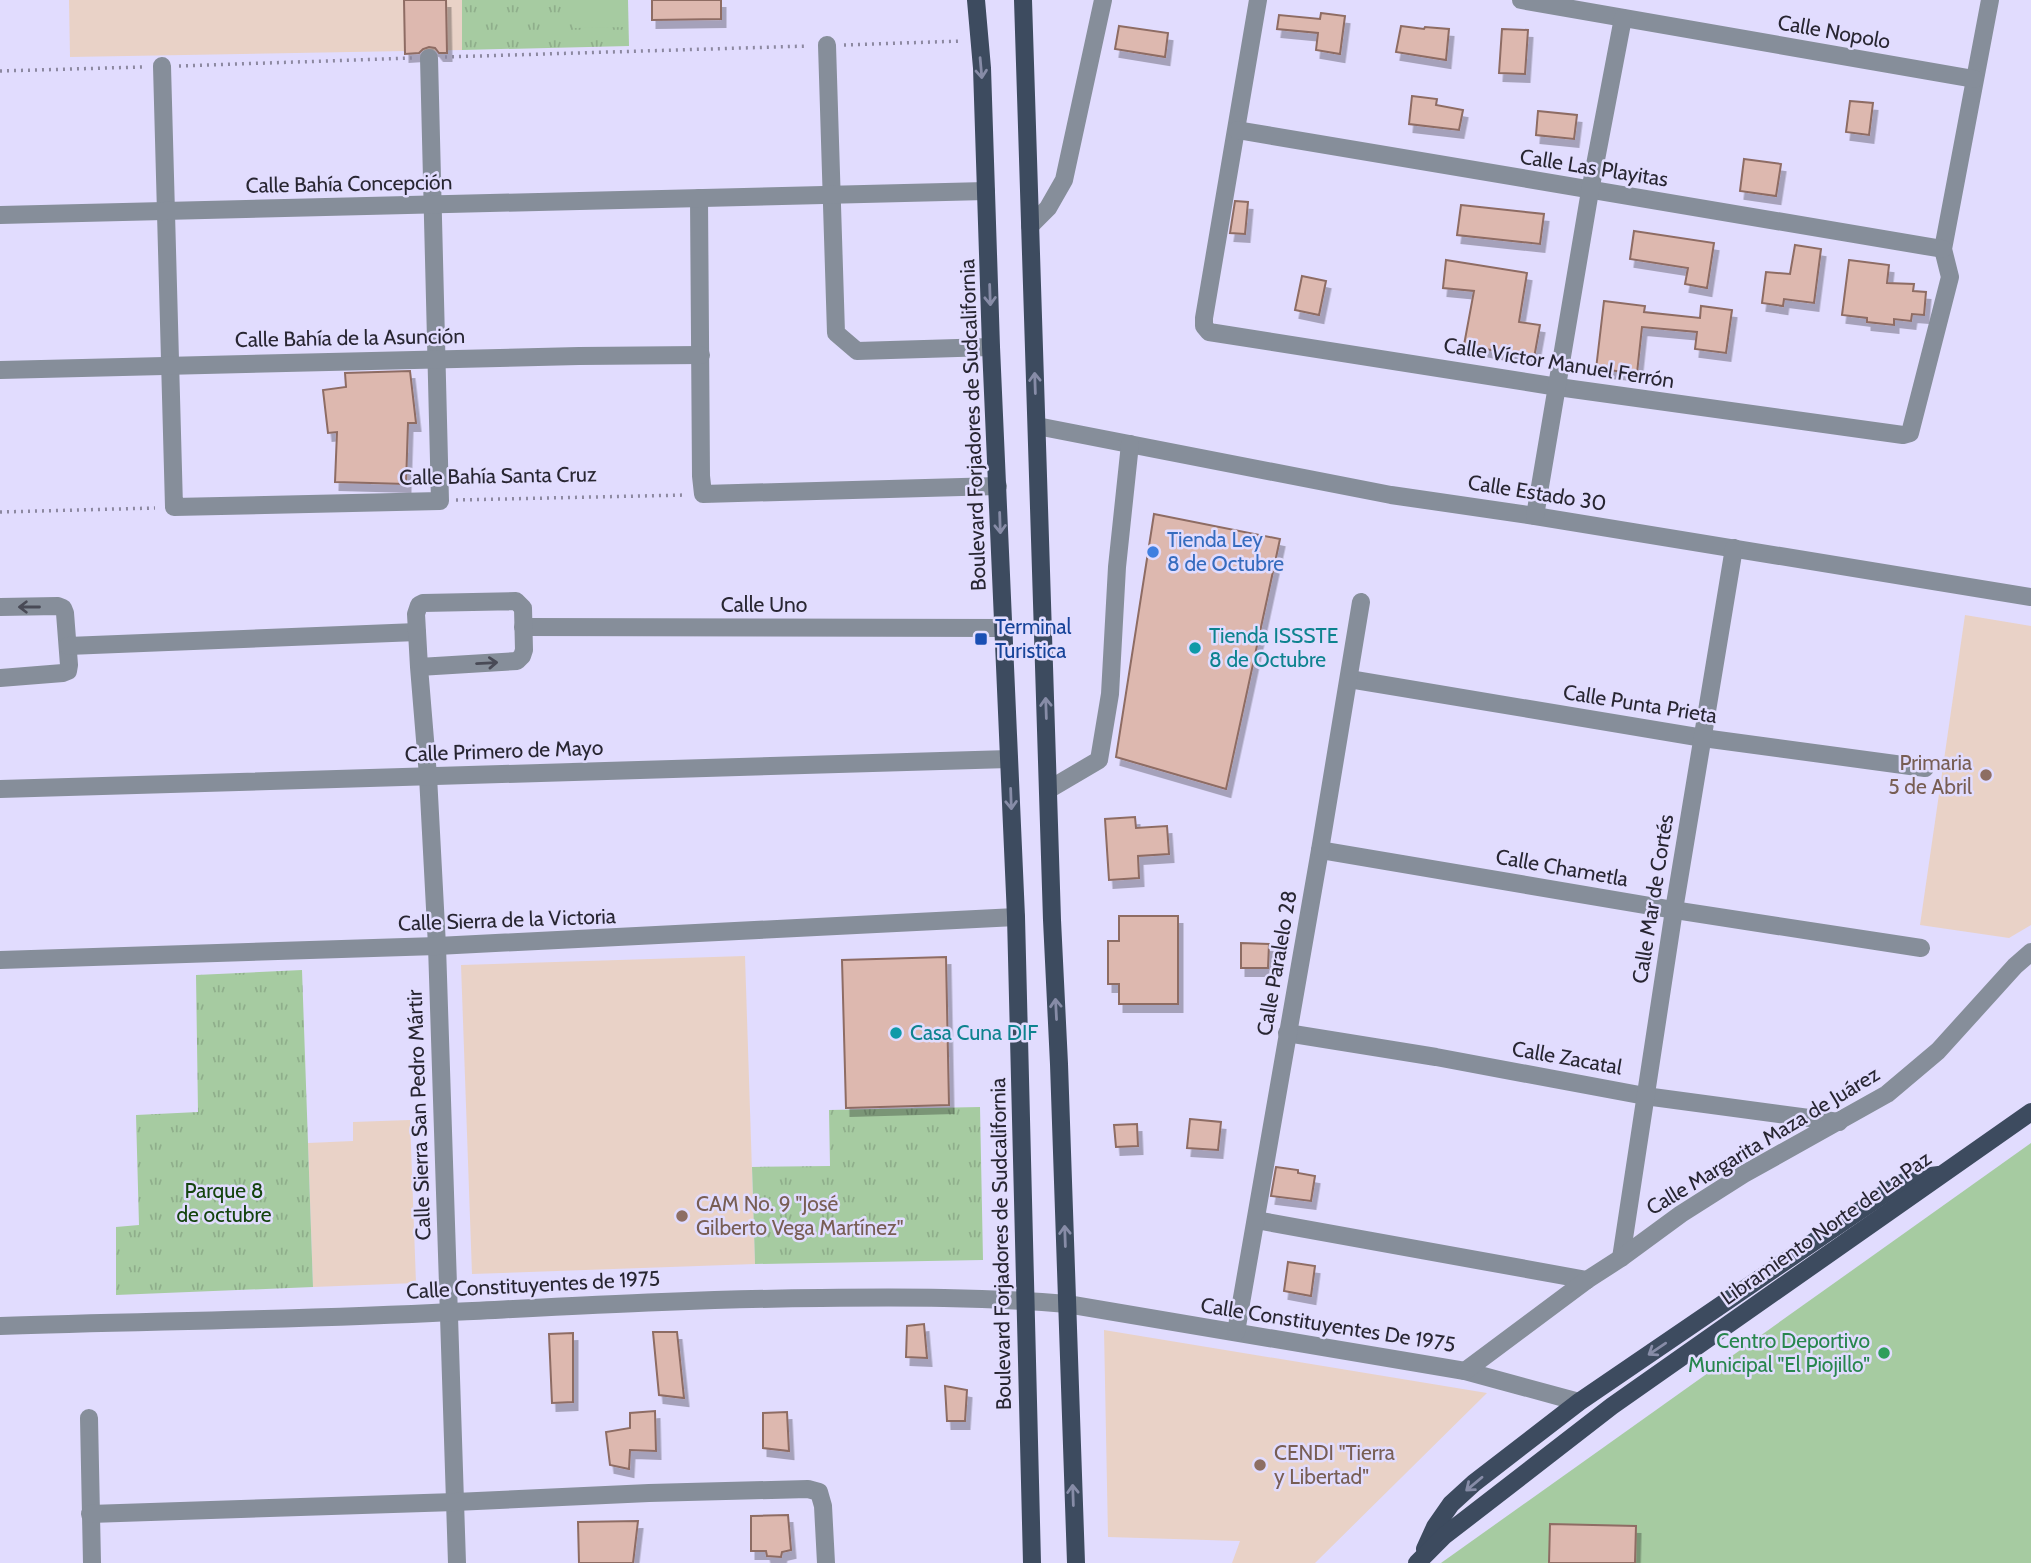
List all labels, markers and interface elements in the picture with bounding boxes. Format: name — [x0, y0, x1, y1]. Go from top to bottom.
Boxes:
street label: Calle Nopolo — [1776, 9, 1892, 54]
one-way arrow — [975, 56, 988, 79]
street label: Calle Las Playitas — [1518, 143, 1670, 192]
street label: Calle Bahía Concepción — [245, 169, 452, 198]
street label: Boulevard Forjadores de Sudcalifornia — [954, 258, 992, 592]
one-way arrow — [984, 284, 997, 307]
street label: Calle Bahía de la Asunción — [235, 323, 465, 352]
street label: Calle Víctor Manuel Ferrón — [1442, 332, 1676, 393]
one-way arrow — [1029, 371, 1042, 394]
street label: Calle Bahía Santa Cruz — [399, 461, 597, 490]
street label: Calle Estado 30 — [1466, 469, 1608, 516]
one-way arrow — [993, 511, 1006, 534]
place label: Tienda Ley 8 de Octubre — [1167, 527, 1284, 576]
marker: Tienda Ley 8 de Octubre — [1145, 544, 1161, 560]
street label: Calle Uno — [721, 592, 807, 617]
one-way arrow — [18, 600, 41, 613]
place label: Terminal Turistica — [995, 614, 1072, 663]
place label: Tienda ISSSTE 8 de Octubre — [1209, 623, 1338, 672]
marker: Terminal Turistica — [973, 631, 989, 647]
marker: Tienda ISSSTE 8 de Octubre — [1187, 640, 1203, 656]
one-way arrow — [475, 656, 498, 669]
street label: Calle Punta Prieta — [1561, 679, 1719, 728]
one-way arrow — [1039, 697, 1053, 720]
street label: Calle Primero de Mayo — [404, 735, 604, 766]
place label: Primaria 5 de Abril — [1888, 750, 1972, 799]
marker: Primaria 5 de Abril — [1978, 767, 1994, 783]
one-way arrow — [1005, 787, 1018, 810]
street label: Calle Mar de Cortés — [1627, 812, 1678, 985]
street label: Calle Chametla — [1494, 844, 1630, 891]
street label: Calle Paralelo 28 — [1251, 888, 1302, 1038]
street label: Calle Sierra de la Victoria — [398, 903, 616, 936]
street label: Calle Sierra San Pedro Mártir — [402, 989, 435, 1241]
one-way arrow — [1050, 998, 1063, 1021]
place label: Casa Cuna DIF — [910, 1020, 1038, 1045]
marker: Casa Cuna DIF — [888, 1025, 904, 1041]
street label: Calle Zacatal — [1510, 1036, 1624, 1079]
street label: Calle Margarita Maza de Juárez — [1642, 1061, 1884, 1220]
street label: Boulevard Forjadores de Sudcalifornia — [985, 1078, 1017, 1410]
street label: Libramiento Norte de La Paz — [1716, 1145, 1936, 1310]
park label: Parque 8 de octubre — [176, 1178, 272, 1227]
place label: CAM No. 9 "José Gilberto Vega Martínez" — [696, 1191, 904, 1240]
marker: CAM No. 9 "José Gilberto Vega Martínez" — [674, 1208, 690, 1224]
one-way arrow — [1058, 1225, 1071, 1248]
street label: Calle Constituyentes de 1975 — [405, 1265, 661, 1304]
street label: Calle Constituyentes De 1975 — [1199, 1292, 1457, 1357]
place label: Centro Deportivo Municipal "El Piojillo" — [1688, 1328, 1870, 1378]
one-way arrow — [1647, 1342, 1667, 1356]
marker: Centro Deportivo Municipal "El Piojillo" — [1876, 1345, 1892, 1361]
place label: CENDI "Tierra y Libertad" — [1274, 1440, 1395, 1489]
marker: CENDI "Tierra y Libertad" — [1252, 1457, 1268, 1473]
one-way arrow — [1465, 1476, 1483, 1492]
one-way arrow — [1067, 1484, 1080, 1507]

